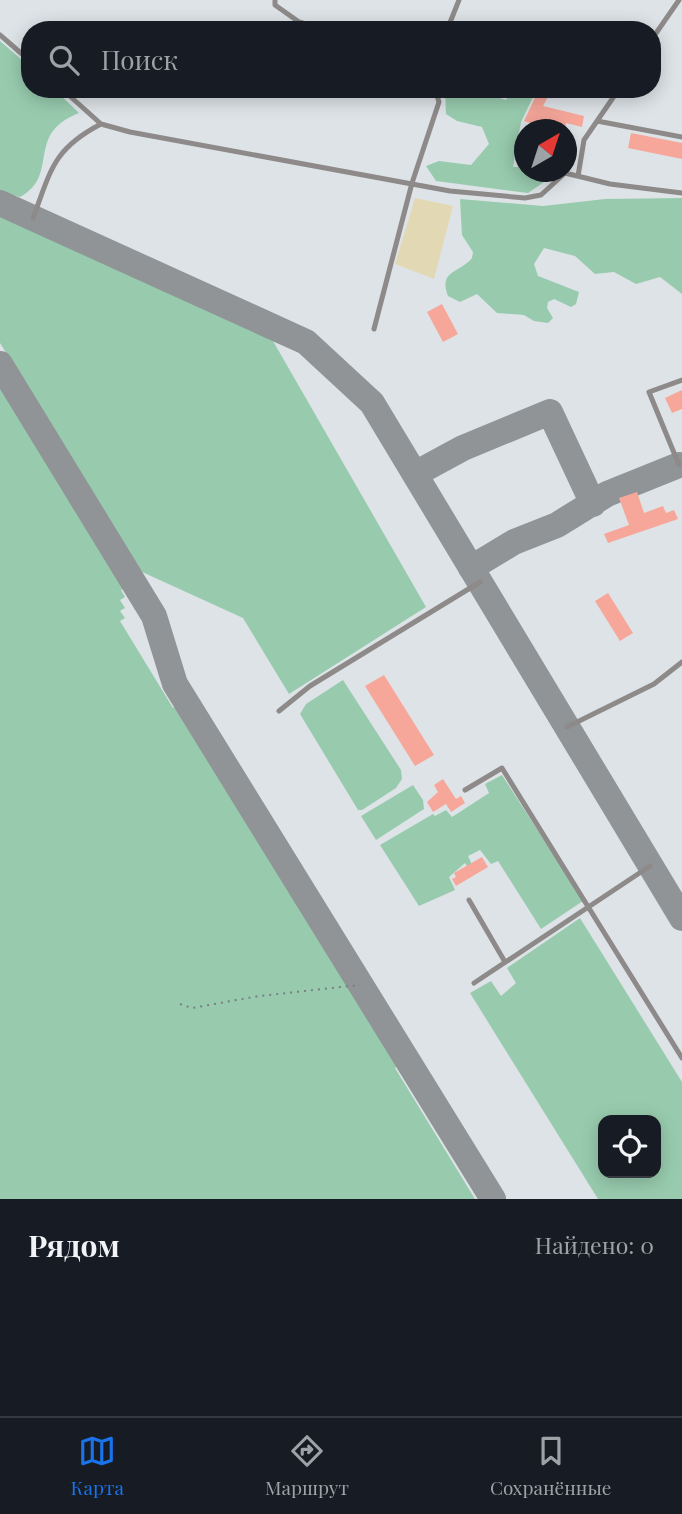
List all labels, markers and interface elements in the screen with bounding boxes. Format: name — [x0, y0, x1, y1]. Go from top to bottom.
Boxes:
search box — [21, 21, 661, 98]
icon: search — [45, 41, 83, 79]
text: Поиск — [101, 42, 178, 77]
north arrow — [514, 119, 577, 182]
map controls — [598, 1115, 661, 1178]
button: locate — [598, 1115, 661, 1178]
text: Рядом — [28, 1225, 120, 1265]
text: Найдено: 0 — [535, 1229, 654, 1260]
tab: Карта — [71, 1432, 124, 1500]
tab: Маршрут — [265, 1432, 349, 1500]
tab: Сохранённые — [490, 1432, 611, 1500]

